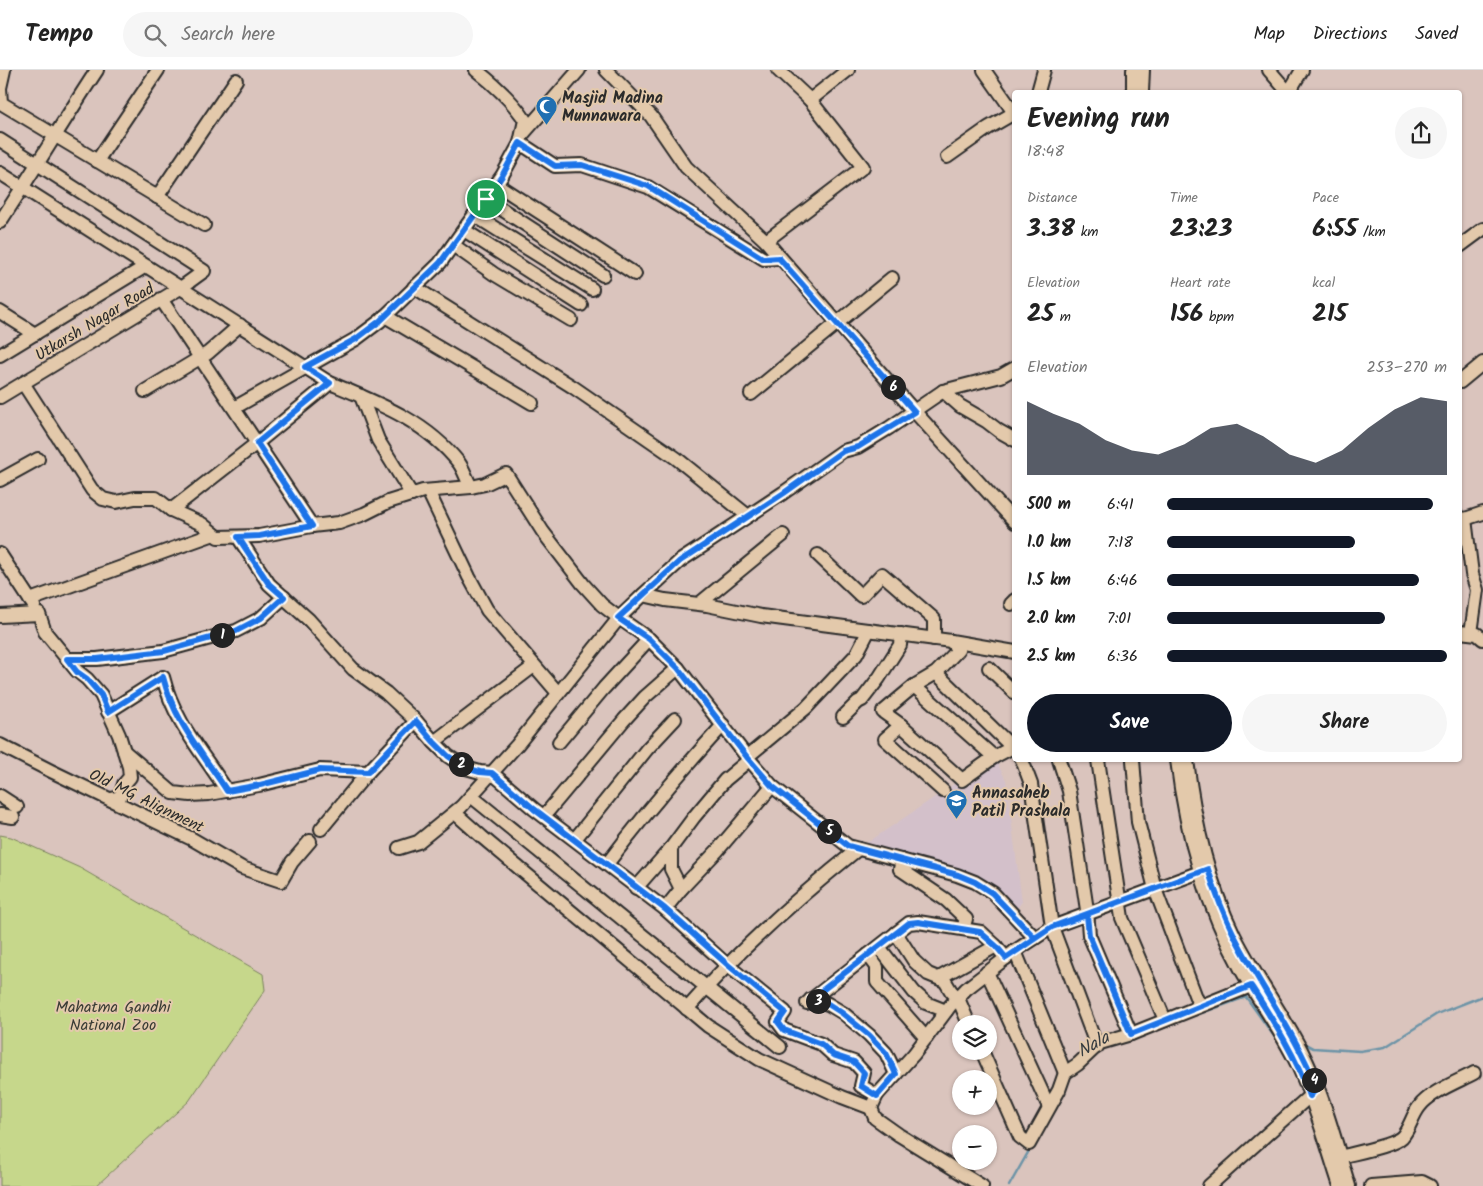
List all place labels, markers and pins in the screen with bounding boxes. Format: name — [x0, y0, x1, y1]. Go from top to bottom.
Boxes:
place label: Masjid Madina Munnawara — [562, 86, 663, 129]
mosque icon: Masjid Madina Munnawara — [534, 94, 558, 125]
pin — [465, 178, 507, 220]
pin: 6 — [880, 374, 906, 400]
pin: 1 — [210, 622, 234, 648]
pin: 2 — [448, 752, 474, 776]
place label: Annasaheb Patil Prashala — [972, 781, 1071, 824]
school or university icon: Annasaheb Patil Prashala — [944, 789, 968, 820]
pin: 5 — [816, 818, 842, 844]
pin: 3 — [806, 988, 830, 1014]
pin: 4 — [1302, 1068, 1326, 1092]

